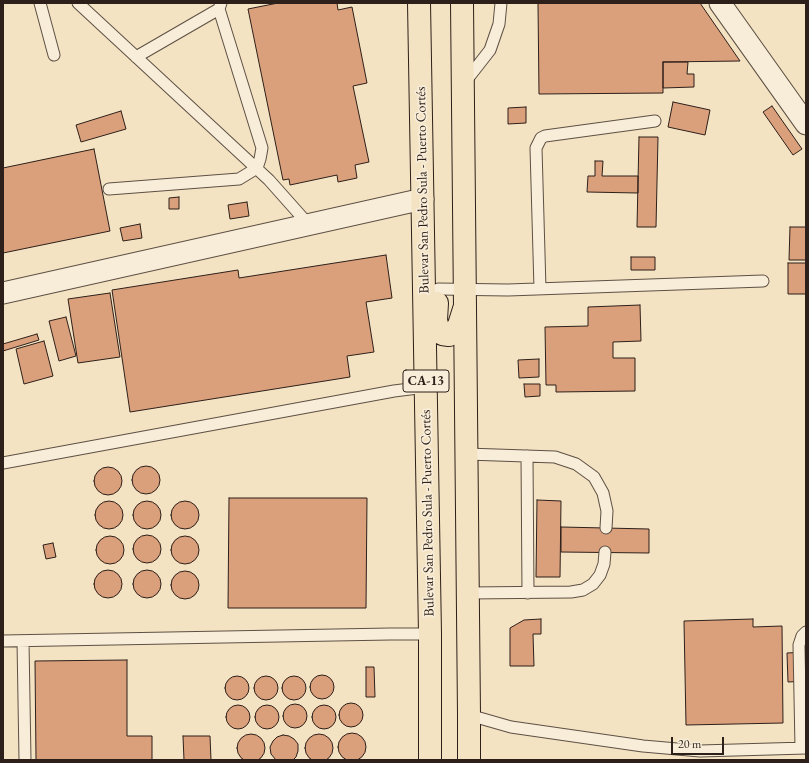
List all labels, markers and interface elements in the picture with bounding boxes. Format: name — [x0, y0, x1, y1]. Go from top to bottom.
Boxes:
street label: Bulevar San Pedro Sula - Puerto Cortés — [413, 86, 433, 294]
road number: CA-13 — [403, 370, 449, 392]
street label: Bulevar San Pedro Sula - Puerto Cortés — [418, 409, 438, 617]
scale bar — [673, 729, 726, 755]
text: 20 m — [678, 736, 701, 752]

